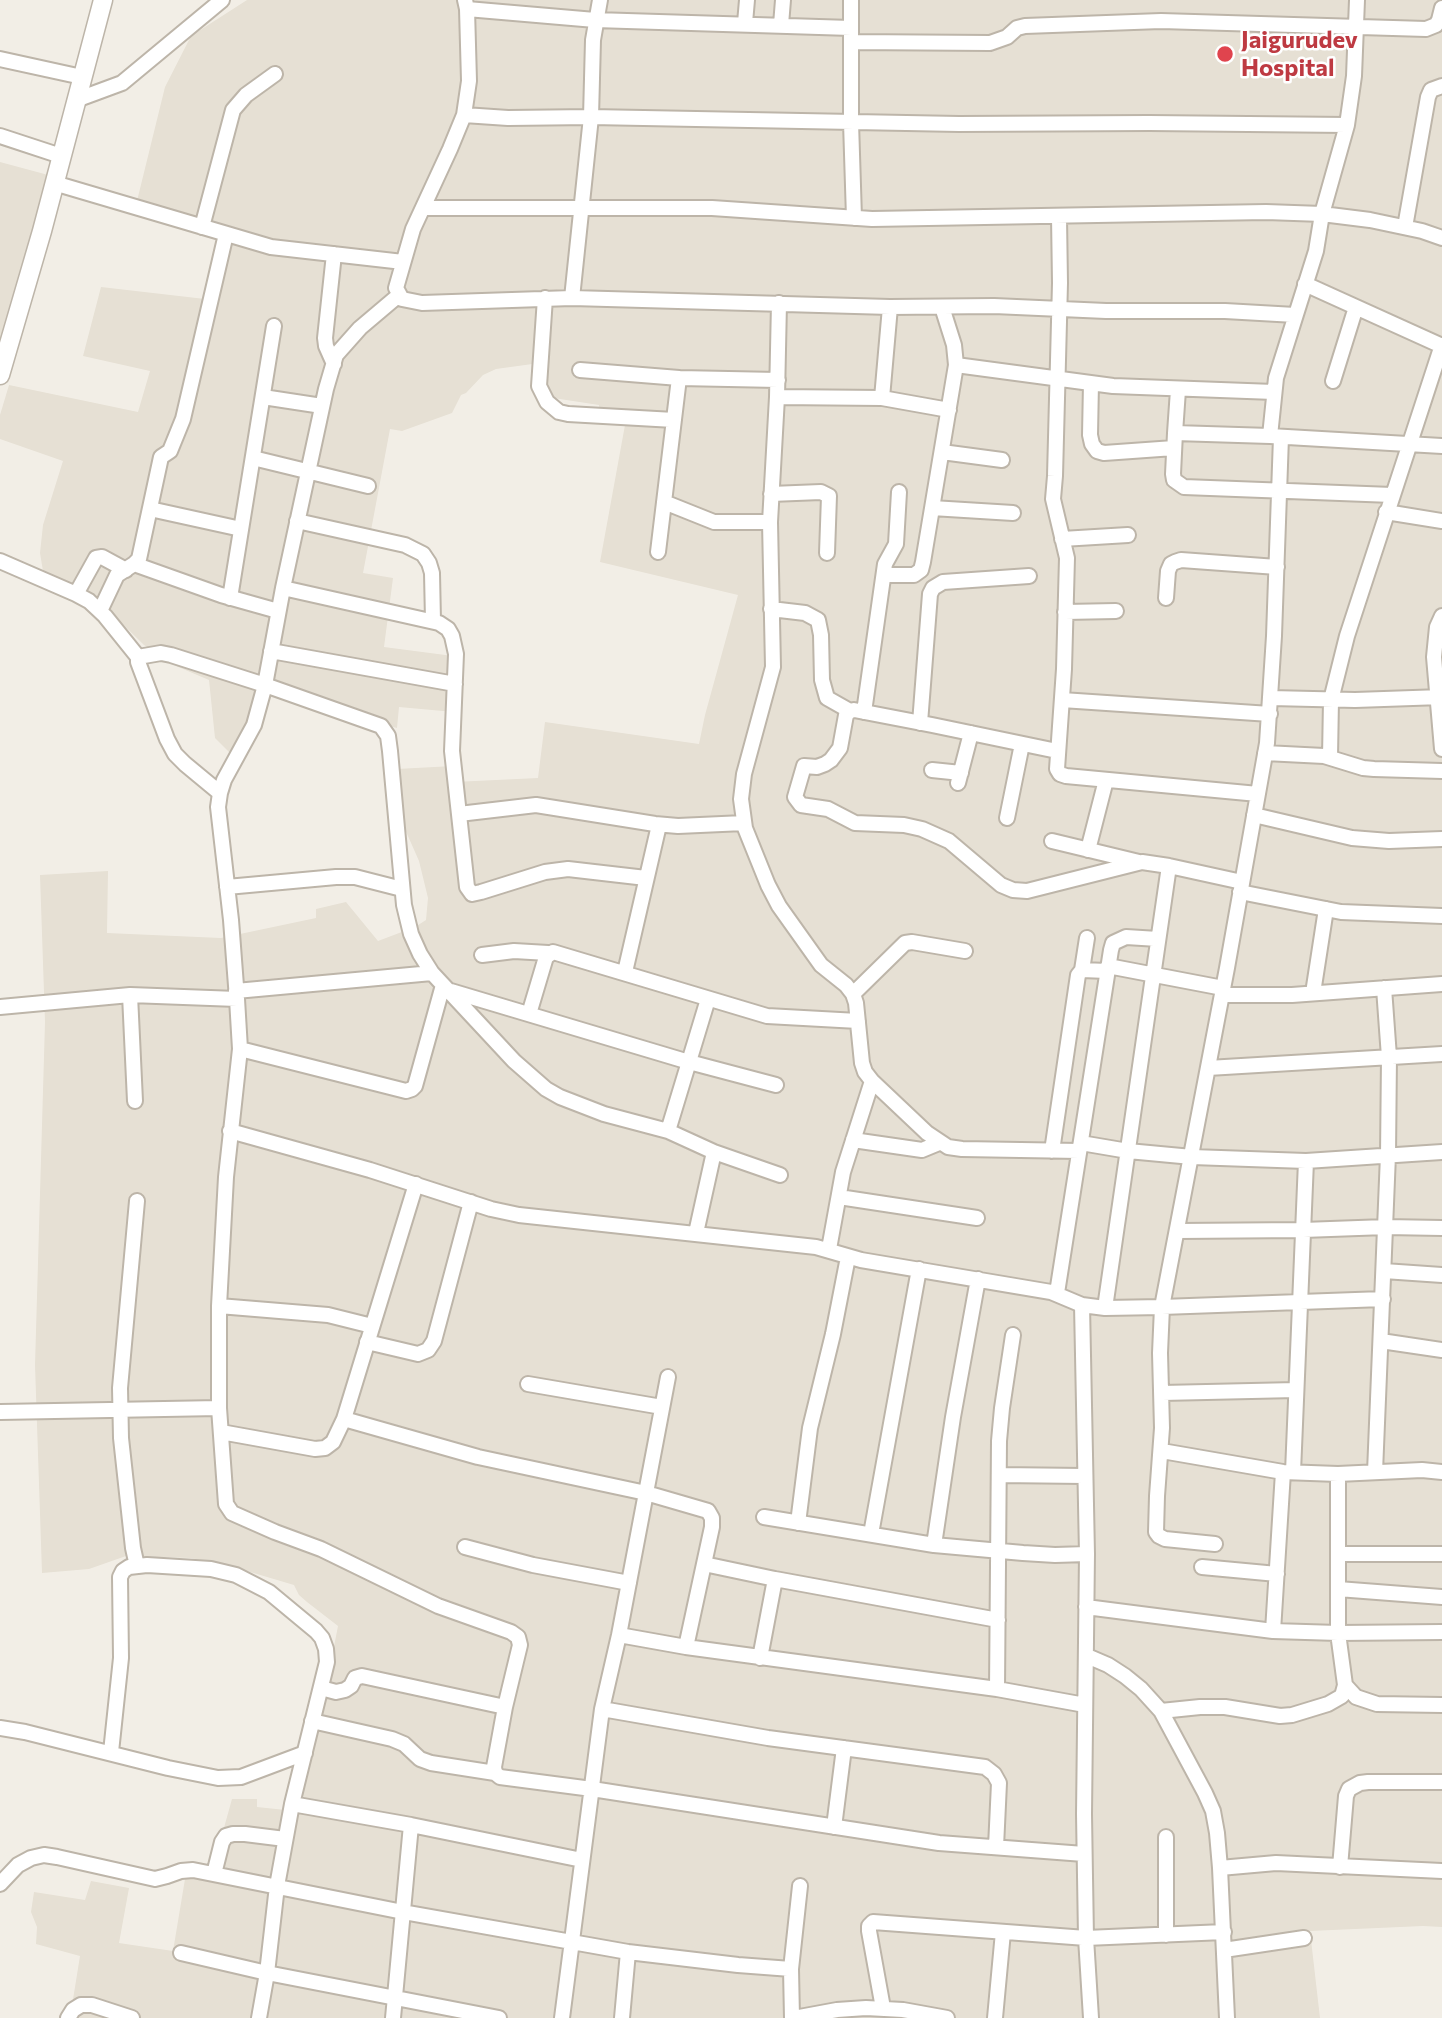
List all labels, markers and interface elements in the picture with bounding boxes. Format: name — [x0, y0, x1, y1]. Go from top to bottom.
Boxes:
place label: Jaigurudev Hospital — [1241, 26, 1358, 82]
marker: Jaigurudev Hospital — [1215, 44, 1235, 64]

